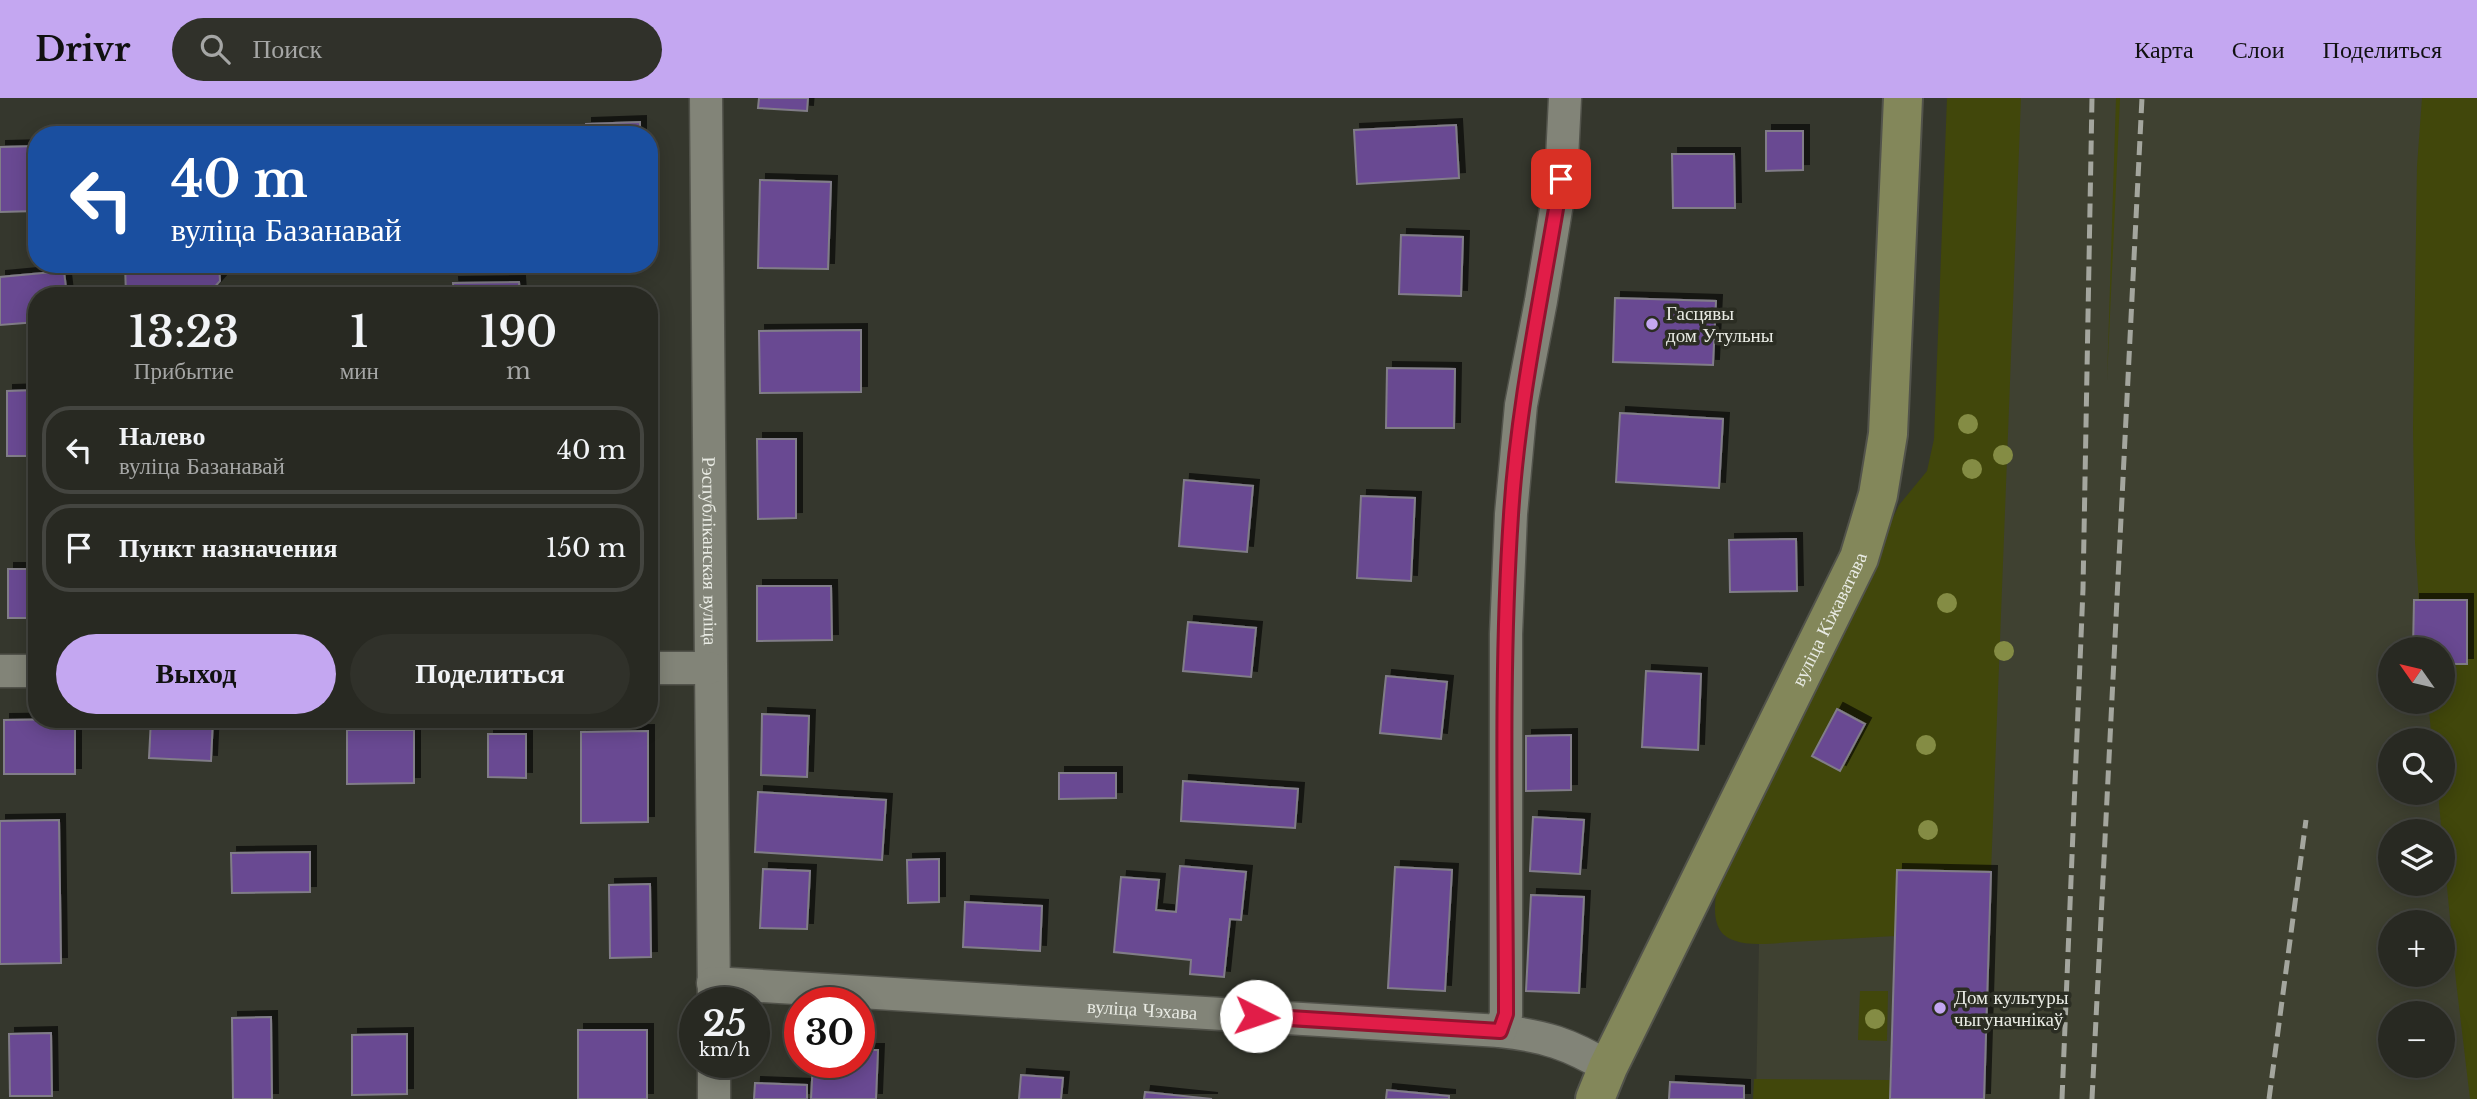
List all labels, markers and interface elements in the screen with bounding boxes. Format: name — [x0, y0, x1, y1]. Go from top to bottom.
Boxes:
search box — [172, 18, 662, 81]
text: Drivr — [35, 29, 130, 70]
icon: search — [196, 30, 234, 68]
text: Поиск — [252, 33, 322, 65]
text: Карта — [2134, 35, 2194, 64]
text: Слои — [2232, 35, 2285, 64]
text: Поделиться — [2323, 35, 2442, 64]
text: 40 m — [171, 149, 308, 210]
pin — [1531, 149, 1591, 209]
icon: left — [56, 154, 147, 245]
icon: arrive — [1542, 160, 1580, 198]
text: вуліца Базанавай — [171, 210, 402, 250]
place label: Гасцявы дом Утульны — [1666, 302, 1774, 347]
text: 13:23 — [129, 306, 239, 358]
text: 1 — [350, 306, 369, 358]
text: 190 — [480, 306, 557, 358]
marker: Гасцявы дом Утульны — [1644, 316, 1660, 332]
text: Прибытие — [134, 357, 234, 385]
text: мин — [340, 357, 379, 385]
text: m — [506, 357, 531, 385]
text: Налево — [119, 420, 205, 452]
icon: left — [60, 431, 98, 469]
text: 40 m — [557, 434, 626, 466]
text: вуліца Базанавай — [119, 452, 285, 480]
street label: Рэспубліканская вуліца — [698, 456, 722, 646]
icon: arrive — [60, 529, 98, 567]
text: Пункт назначения — [119, 532, 337, 564]
text: 150 m — [546, 532, 626, 564]
street label: вуліца Кіжаватава — [1786, 549, 1872, 690]
button: Выход — [56, 634, 336, 714]
button: Поделиться — [350, 634, 630, 714]
north arrow — [2378, 637, 2455, 714]
map controls — [2378, 637, 2455, 1078]
button: search — [2378, 728, 2455, 805]
button: layers — [2378, 819, 2455, 896]
button: + — [2378, 910, 2455, 987]
position arrow — [1219, 979, 1293, 1053]
place label: Дом культуры чыгуначнікаў — [1954, 986, 2069, 1031]
speed limit sign: 30 — [784, 987, 875, 1078]
street label: вуліца Чэхава — [1086, 994, 1199, 1024]
marker: Дом культуры чыгуначнікаў — [1932, 1000, 1948, 1016]
button: − — [2378, 1001, 2455, 1078]
text: 25 — [703, 1002, 746, 1045]
text: km/h — [699, 1039, 750, 1061]

